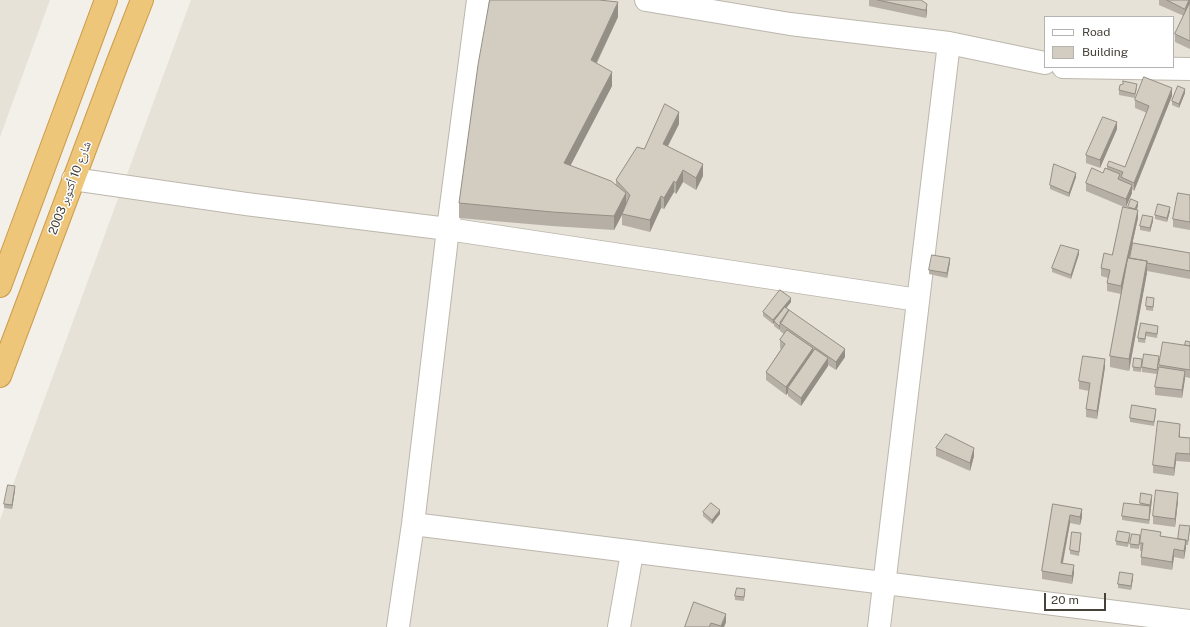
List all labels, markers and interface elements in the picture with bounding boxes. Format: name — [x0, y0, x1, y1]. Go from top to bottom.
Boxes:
legend — [1044, 16, 1174, 68]
text: Road — [1082, 25, 1110, 39]
text: Building — [1082, 45, 1128, 59]
street label: شارع 10 أكتوبر 2003 — [46, 139, 94, 237]
scale bar — [1046, 585, 1108, 611]
text: 20 m — [1051, 593, 1079, 607]

